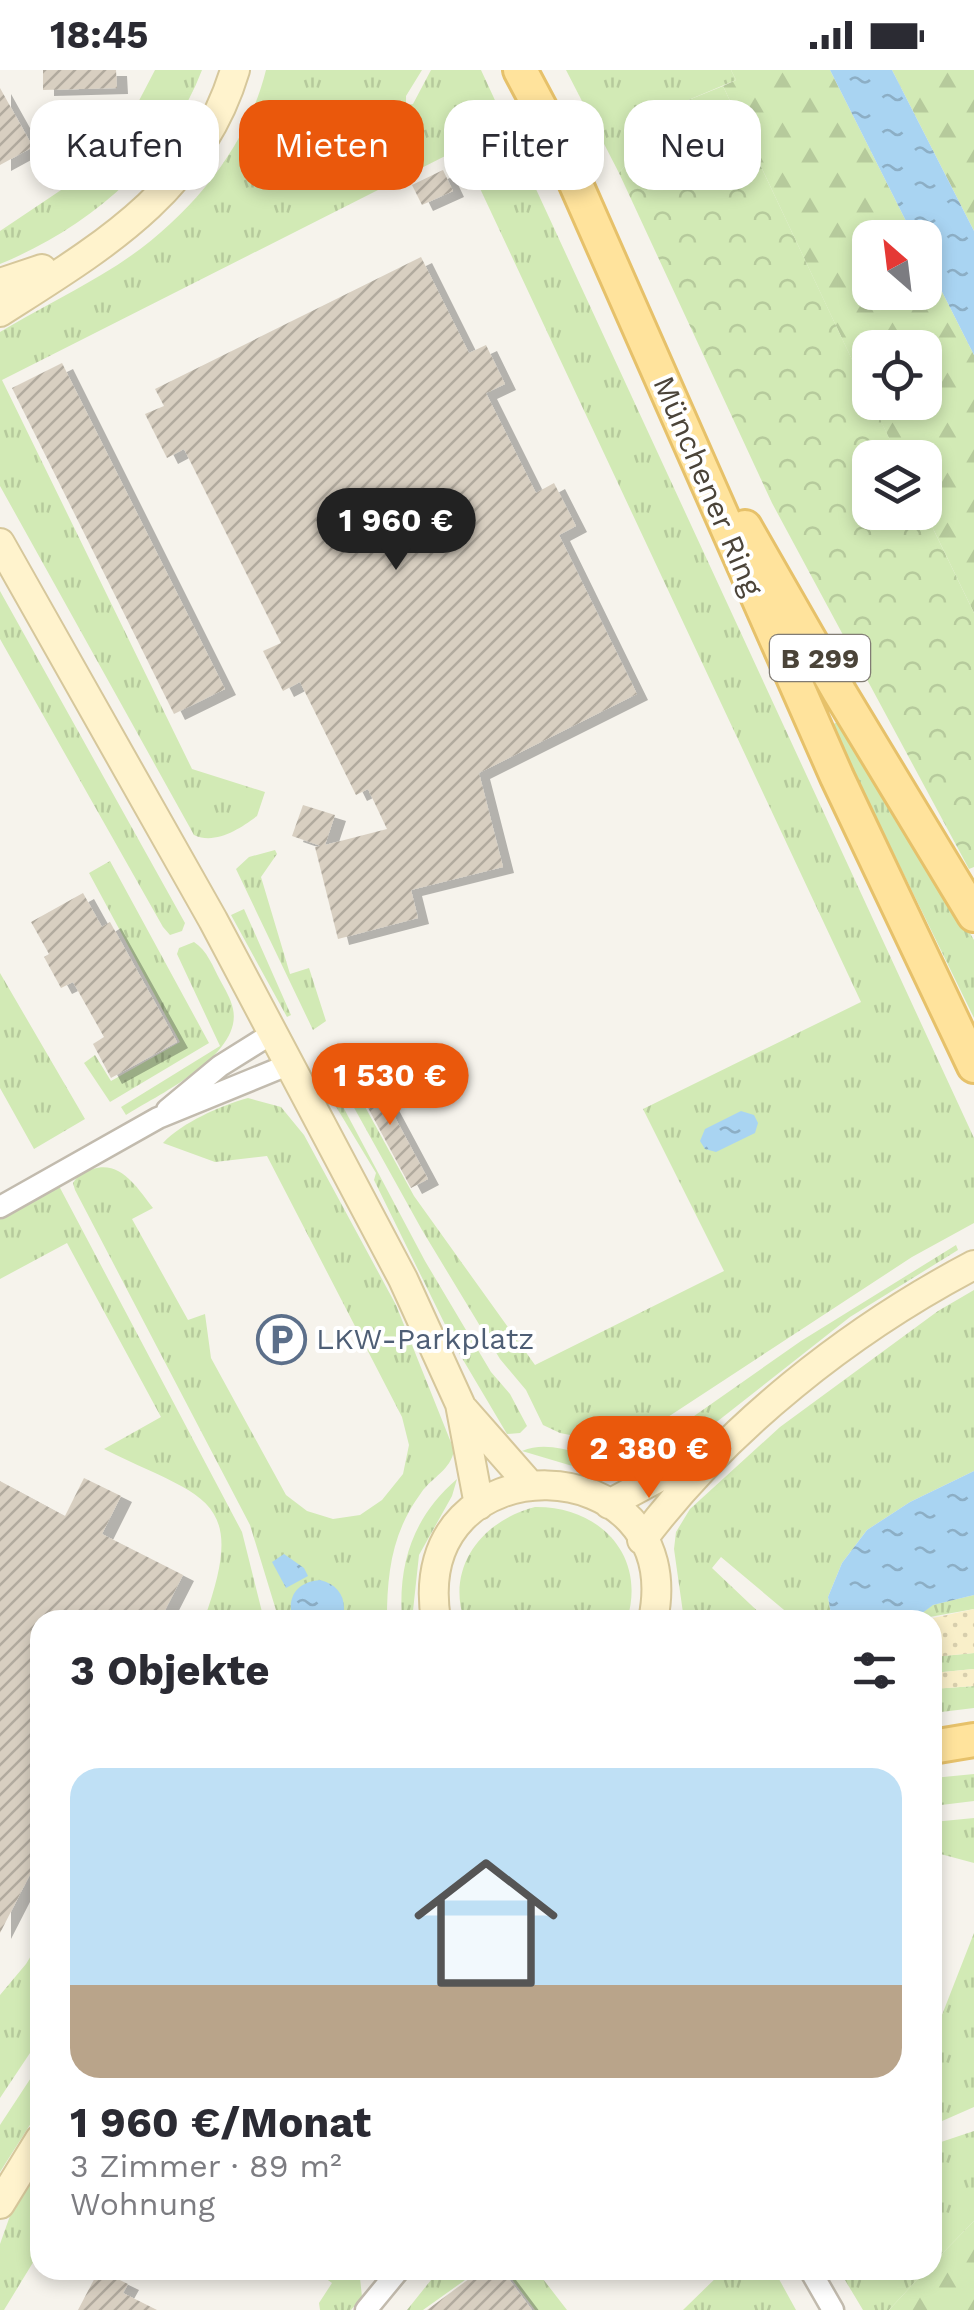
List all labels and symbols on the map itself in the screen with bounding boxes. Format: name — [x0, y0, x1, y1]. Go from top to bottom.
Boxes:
north arrow — [852, 220, 942, 310]
street label: Münchener Ring — [646, 371, 771, 601]
pin: 1 960 € — [304, 488, 488, 573]
road number: B 299 — [770, 635, 870, 681]
pin: 1 530 € — [298, 1043, 482, 1128]
parking icon: LKW-Parkplatz — [255, 1313, 307, 1365]
place label: LKW-Parkplatz — [316, 1321, 534, 1356]
pin: 2 380 € — [557, 1416, 741, 1501]

